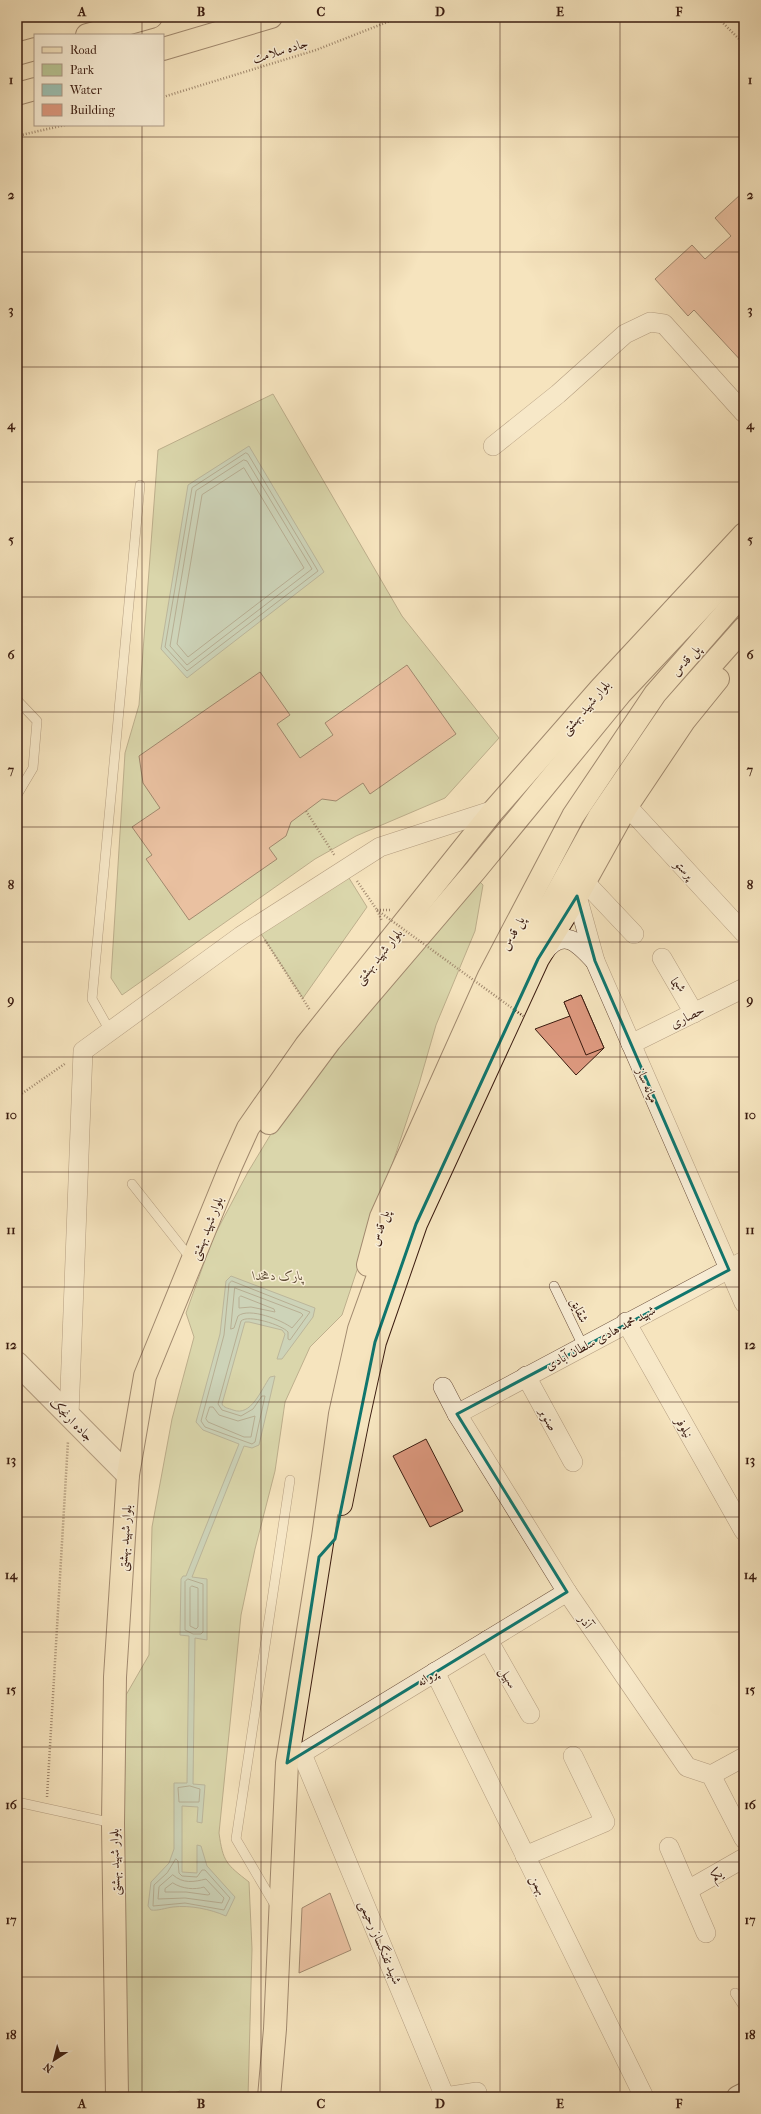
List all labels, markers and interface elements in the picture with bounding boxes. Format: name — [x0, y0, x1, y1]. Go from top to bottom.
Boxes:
text: A — [77, 4, 87, 19]
text: B — [197, 4, 206, 19]
text: C — [317, 4, 326, 19]
text: D — [435, 4, 445, 19]
text: E — [556, 4, 564, 19]
text: F — [675, 4, 683, 19]
legend — [34, 34, 164, 126]
street label: جاده سلامت — [251, 35, 310, 66]
text: Road — [70, 43, 97, 57]
text: Park — [70, 63, 95, 77]
text: 1 — [9, 72, 14, 87]
text: 1 — [748, 72, 753, 87]
text: Water — [69, 83, 103, 97]
text: Building — [70, 103, 115, 117]
text: 2 — [8, 187, 15, 202]
text: 2 — [747, 187, 754, 202]
text: 3 — [8, 302, 14, 318]
text: 3 — [747, 302, 753, 318]
text: 4 — [6, 417, 16, 433]
text: 4 — [745, 417, 755, 433]
text: 5 — [8, 532, 14, 547]
text: 5 — [747, 532, 753, 547]
street label: پل قدس — [668, 641, 705, 680]
text: 6 — [7, 647, 15, 662]
text: 6 — [746, 647, 754, 662]
street label: بلوار شهید بهشتی — [558, 677, 615, 739]
text: 7 — [7, 762, 15, 777]
text: 7 — [746, 762, 754, 777]
street label: پرستو — [669, 855, 699, 885]
text: 8 — [8, 877, 15, 892]
text: 8 — [747, 877, 754, 892]
street label: پل قدس — [497, 913, 530, 954]
street label: بلوار شهید بهشتی — [351, 926, 407, 988]
street label: شیما — [667, 975, 688, 996]
text: 9 — [7, 992, 15, 1008]
text: 9 — [746, 992, 754, 1008]
street label: حصاری — [668, 1002, 707, 1032]
street label: میانه ساز — [632, 1063, 662, 1106]
text: 10 — [5, 1107, 17, 1122]
text: 10 — [744, 1107, 756, 1122]
street label: بلوار شهید بهشتی — [187, 1194, 228, 1263]
street label: پل قدس — [367, 1208, 394, 1248]
text: 11 — [6, 1222, 16, 1237]
text: 11 — [745, 1222, 755, 1237]
park label: پارک دهخدا — [252, 1268, 305, 1285]
street label: شقایق — [566, 1295, 592, 1325]
street label: شهید محمد هادی سلطان آبادی — [543, 1302, 658, 1374]
text: 12 — [5, 1337, 17, 1352]
text: 12 — [744, 1337, 756, 1352]
street label: جاده ارنجک — [46, 1394, 97, 1445]
street label: صنوبر — [534, 1403, 561, 1434]
street label: نیلوفر — [671, 1412, 696, 1441]
text: 13 — [6, 1452, 16, 1468]
text: 13 — [745, 1452, 755, 1468]
street label: بلوار شهید بهشتی — [115, 1504, 136, 1572]
text: 14 — [5, 1567, 18, 1583]
text: 14 — [744, 1567, 757, 1583]
street label: آذر — [574, 1610, 596, 1633]
street label: پروانه — [414, 1664, 443, 1691]
street label: سهیل — [495, 1664, 521, 1692]
text: 15 — [6, 1682, 16, 1697]
text: 15 — [745, 1682, 755, 1697]
text: 16 — [5, 1797, 18, 1812]
text: 16 — [744, 1797, 757, 1812]
street label: بلوار شهید بهشتی — [106, 1828, 125, 1896]
street label: یکم — [707, 1864, 729, 1888]
street label: بهمن — [525, 1873, 550, 1899]
street label: شهید تفنگساز رحیمی — [354, 1898, 406, 1987]
text: 17 — [6, 1912, 17, 1927]
text: 17 — [745, 1912, 756, 1927]
text: 18 — [5, 2027, 17, 2042]
text: 18 — [744, 2027, 756, 2042]
north arrow — [34, 2040, 74, 2080]
text: N — [41, 2060, 56, 2075]
text: A — [77, 2096, 87, 2111]
text: B — [197, 2096, 206, 2111]
text: C — [317, 2096, 326, 2111]
text: D — [435, 2096, 445, 2111]
text: E — [556, 2096, 564, 2111]
text: F — [675, 2096, 683, 2111]

